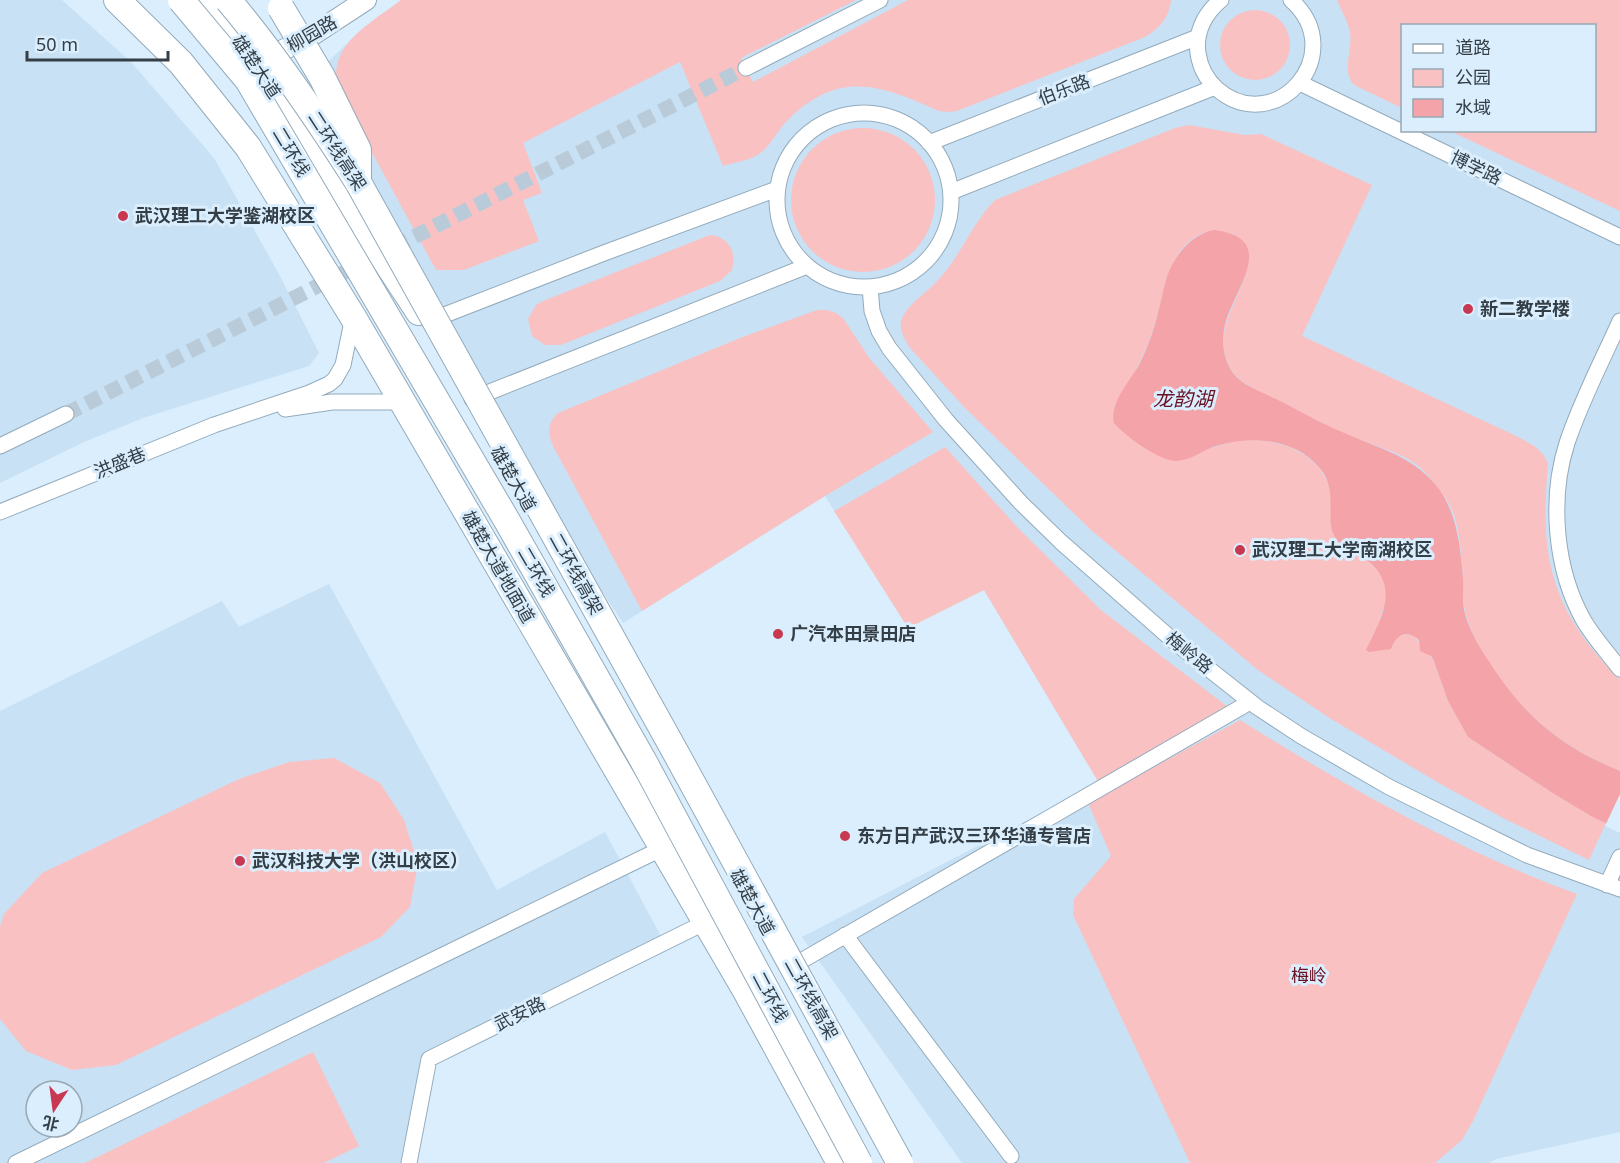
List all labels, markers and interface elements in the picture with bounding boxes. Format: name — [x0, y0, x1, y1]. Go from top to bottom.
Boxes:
street label: 柳园路 — [282, 9, 341, 57]
scale bar — [27, 24, 168, 62]
legend — [1401, 24, 1596, 132]
street label: 雄楚大道 — [227, 30, 287, 103]
text: 50 m — [36, 32, 78, 56]
text: 道路 — [1455, 35, 1491, 59]
text: 公园 — [1455, 65, 1491, 89]
street label: 伯乐路 — [1034, 68, 1093, 110]
text: 水域 — [1455, 95, 1491, 119]
street label: 二环线高架 — [303, 106, 372, 195]
street label: 二环线 — [268, 122, 316, 181]
street label: 博学路 — [1447, 144, 1506, 190]
place label: 武汉理工大学鉴湖校区 — [135, 203, 315, 227]
marker: 武汉理工大学鉴湖校区 — [116, 209, 130, 223]
place label: 新二教学楼 — [1480, 296, 1570, 320]
marker: 新二教学楼 — [1461, 302, 1475, 316]
water label: 龙韵湖 — [1153, 385, 1216, 412]
street label: 洪盛巷 — [90, 441, 149, 483]
street label: 雄楚大道 — [485, 441, 542, 516]
street label: 雄楚大道地面道 — [457, 506, 541, 627]
street label: 二环线高架 — [545, 528, 609, 619]
place label: 武汉理工大学南湖校区 — [1252, 537, 1432, 561]
street label: 二环线 — [513, 542, 561, 601]
marker: 武汉理工大学南湖校区 — [1233, 543, 1247, 557]
place label: 广汽本田景田店 — [790, 621, 916, 645]
street label: 梅岭路 — [1161, 626, 1218, 679]
marker: 广汽本田景田店 — [771, 627, 785, 641]
place label: 东方日产武汉三环华通专营店 — [857, 823, 1091, 847]
marker: 东方日产武汉三环华通专营店 — [838, 829, 852, 843]
place label: 武汉科技大学（洪山校区） — [252, 848, 468, 872]
marker: 武汉科技大学（洪山校区） — [233, 854, 247, 868]
street label: 雄楚大道 — [725, 864, 781, 939]
street label: 二环线高架 — [780, 953, 844, 1044]
park label: 梅岭 — [1291, 963, 1327, 987]
street label: 二环线 — [748, 967, 794, 1026]
street label: 武安路 — [490, 990, 549, 1036]
north arrow — [24, 1079, 84, 1139]
text: 北 — [40, 1111, 61, 1136]

